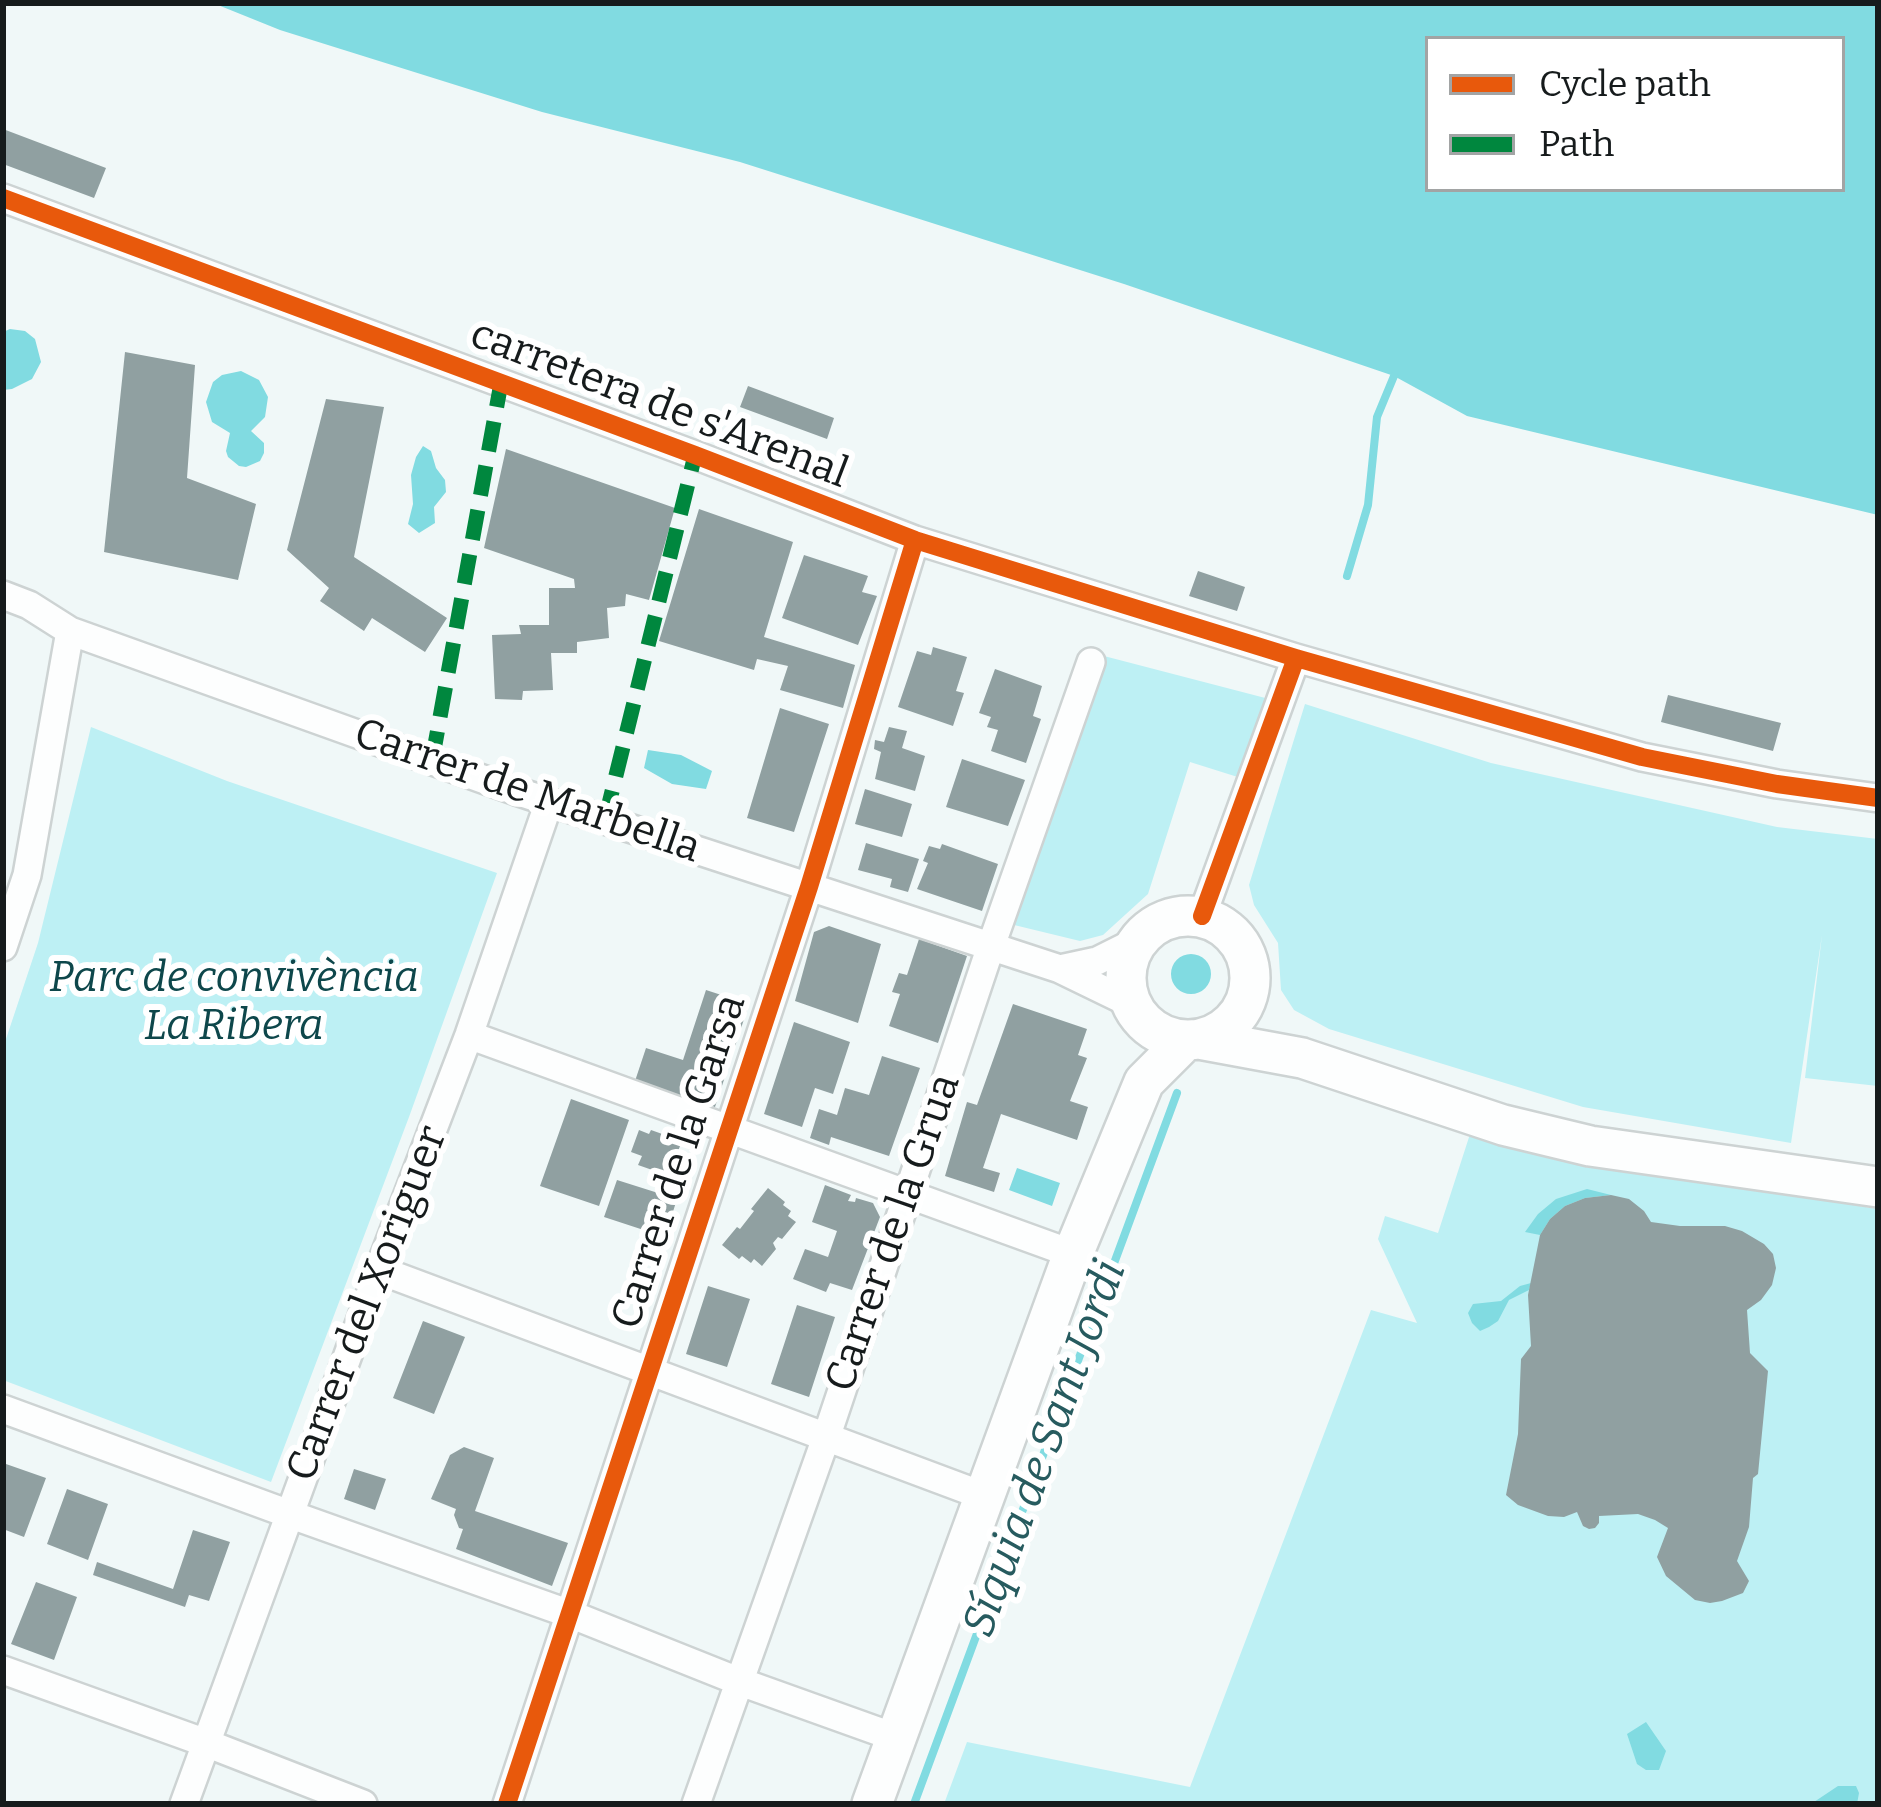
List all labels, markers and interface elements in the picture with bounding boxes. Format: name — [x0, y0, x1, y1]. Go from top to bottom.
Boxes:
legend — [1425, 36, 1845, 192]
text: Cycle path — [1539, 62, 1711, 106]
text: Path — [1539, 122, 1614, 166]
street label: carretera de s'Arenal — [463, 310, 855, 500]
street label: Carrer de Marbella — [347, 709, 707, 875]
park label: Parc de convivència La Ribera — [49, 954, 419, 1052]
street label: Carrer de la Garsa — [602, 989, 758, 1335]
street label: Carrer de la Grua — [816, 1068, 972, 1398]
street label: Carrer del Xoriguer — [277, 1119, 459, 1489]
water label: Síquia de Sant Jordi — [953, 1254, 1139, 1644]

